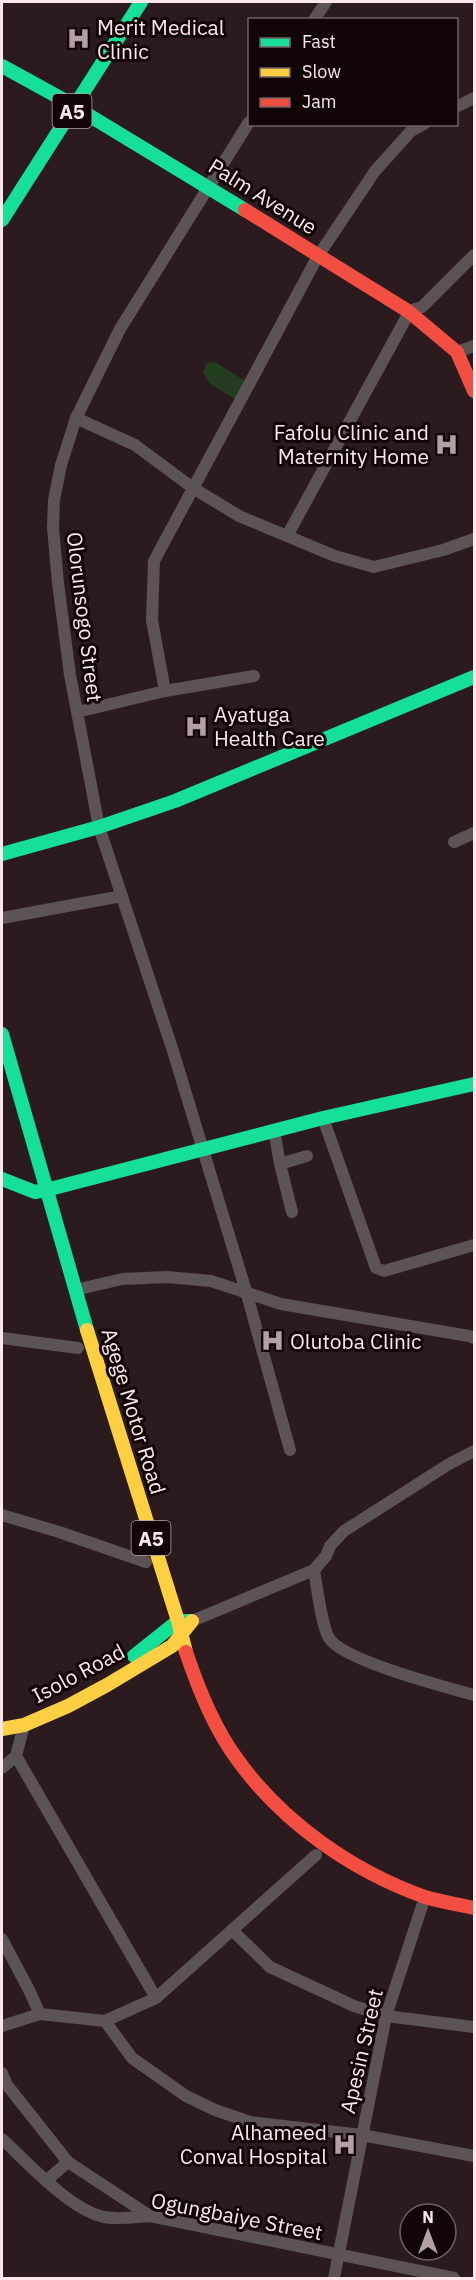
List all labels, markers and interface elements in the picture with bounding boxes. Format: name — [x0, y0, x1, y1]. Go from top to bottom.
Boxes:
place label: Merit Medical Clinic — [97, 13, 225, 65]
legend — [248, 18, 458, 126]
hospital icon: Merit Medical Clinic — [66, 26, 92, 52]
text: Fast — [302, 30, 336, 53]
text: Slow — [302, 60, 341, 83]
text: Jam — [302, 90, 337, 113]
road number: A5 — [52, 94, 92, 128]
street label: Palm Avenue — [203, 152, 323, 240]
place label: Fafolu Clinic and Maternity Home — [274, 418, 429, 470]
hospital icon: Fafolu Clinic and Maternity Home — [434, 431, 460, 457]
street label: Olorunsogo Street — [61, 530, 109, 704]
place label: Ayatuga Health Care — [214, 700, 325, 752]
hospital icon: Ayatuga Health Care — [183, 713, 209, 739]
street label: Agege Motor Road — [95, 1325, 173, 1497]
place label: Olutoba Clinic — [290, 1327, 422, 1355]
hospital icon: Olutoba Clinic — [259, 1328, 285, 1354]
road number: A5 — [132, 1521, 170, 1555]
street label: Isolo Road — [27, 1637, 129, 1709]
street label: Apesin Street — [333, 1986, 389, 2116]
place label: Alhameed Conval Hospital — [180, 2118, 327, 2170]
hospital icon: Alhameed Conval Hospital — [332, 2131, 358, 2157]
street label: Ogungbaiye Street — [149, 2186, 325, 2246]
north arrow — [398, 2202, 458, 2262]
text: N — [422, 2207, 434, 2227]

